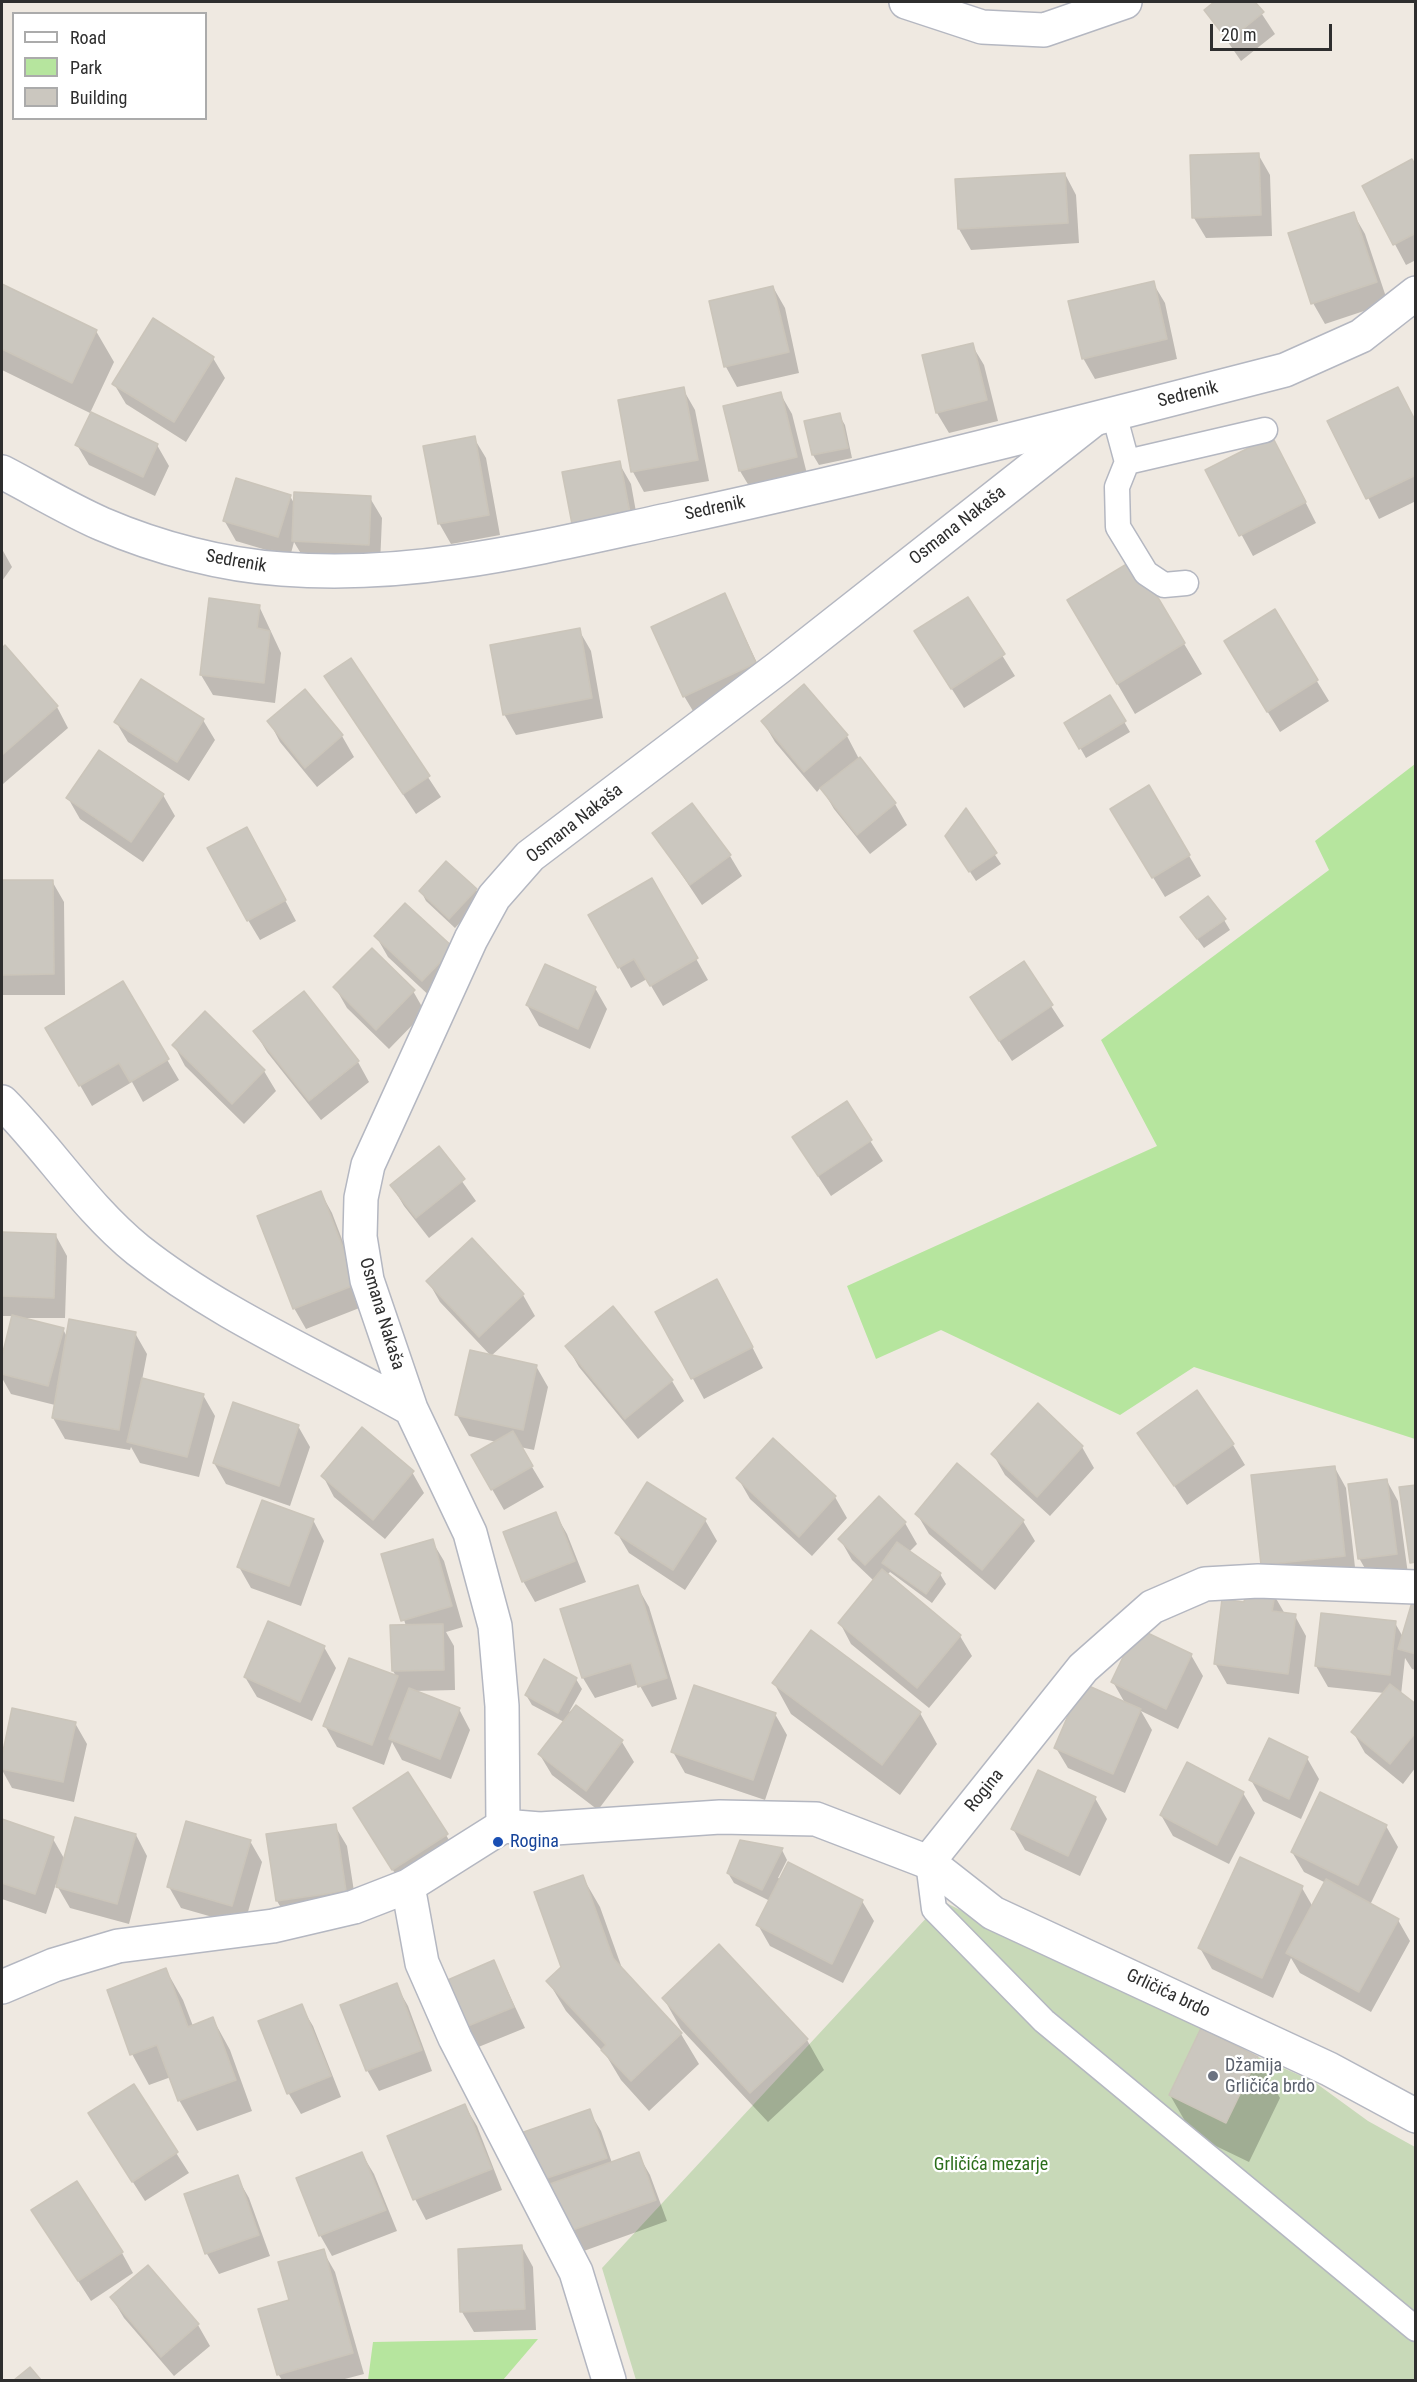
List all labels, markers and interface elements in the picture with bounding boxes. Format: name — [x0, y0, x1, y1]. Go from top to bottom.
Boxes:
legend — [12, 12, 207, 120]
scale bar — [1213, 12, 1334, 50]
text: 20 m — [1221, 24, 1256, 45]
text: Road — [70, 27, 106, 48]
text: Park — [70, 57, 102, 78]
text: Building — [70, 87, 127, 108]
street label: Sedrenik — [1156, 377, 1220, 413]
street label: Osmana Nakaša — [906, 482, 1010, 570]
street label: Sedrenik — [683, 492, 747, 526]
street label: Sedrenik — [204, 546, 268, 578]
street label: Osmana Nakaša — [523, 780, 627, 868]
street label: Osmana Nakaša — [354, 1255, 408, 1373]
street label: Rogina — [961, 1765, 1009, 1817]
place label: Rogina — [510, 1831, 559, 1853]
marker: Rogina — [491, 1835, 505, 1849]
street label: Grličića brdo — [1123, 1965, 1213, 2023]
place label: Džamija Grličića brdo — [1225, 2055, 1315, 2098]
marker: Džamija Grličića brdo — [1206, 2069, 1220, 2083]
park label: Grličića mezarje — [934, 2154, 1048, 2176]

